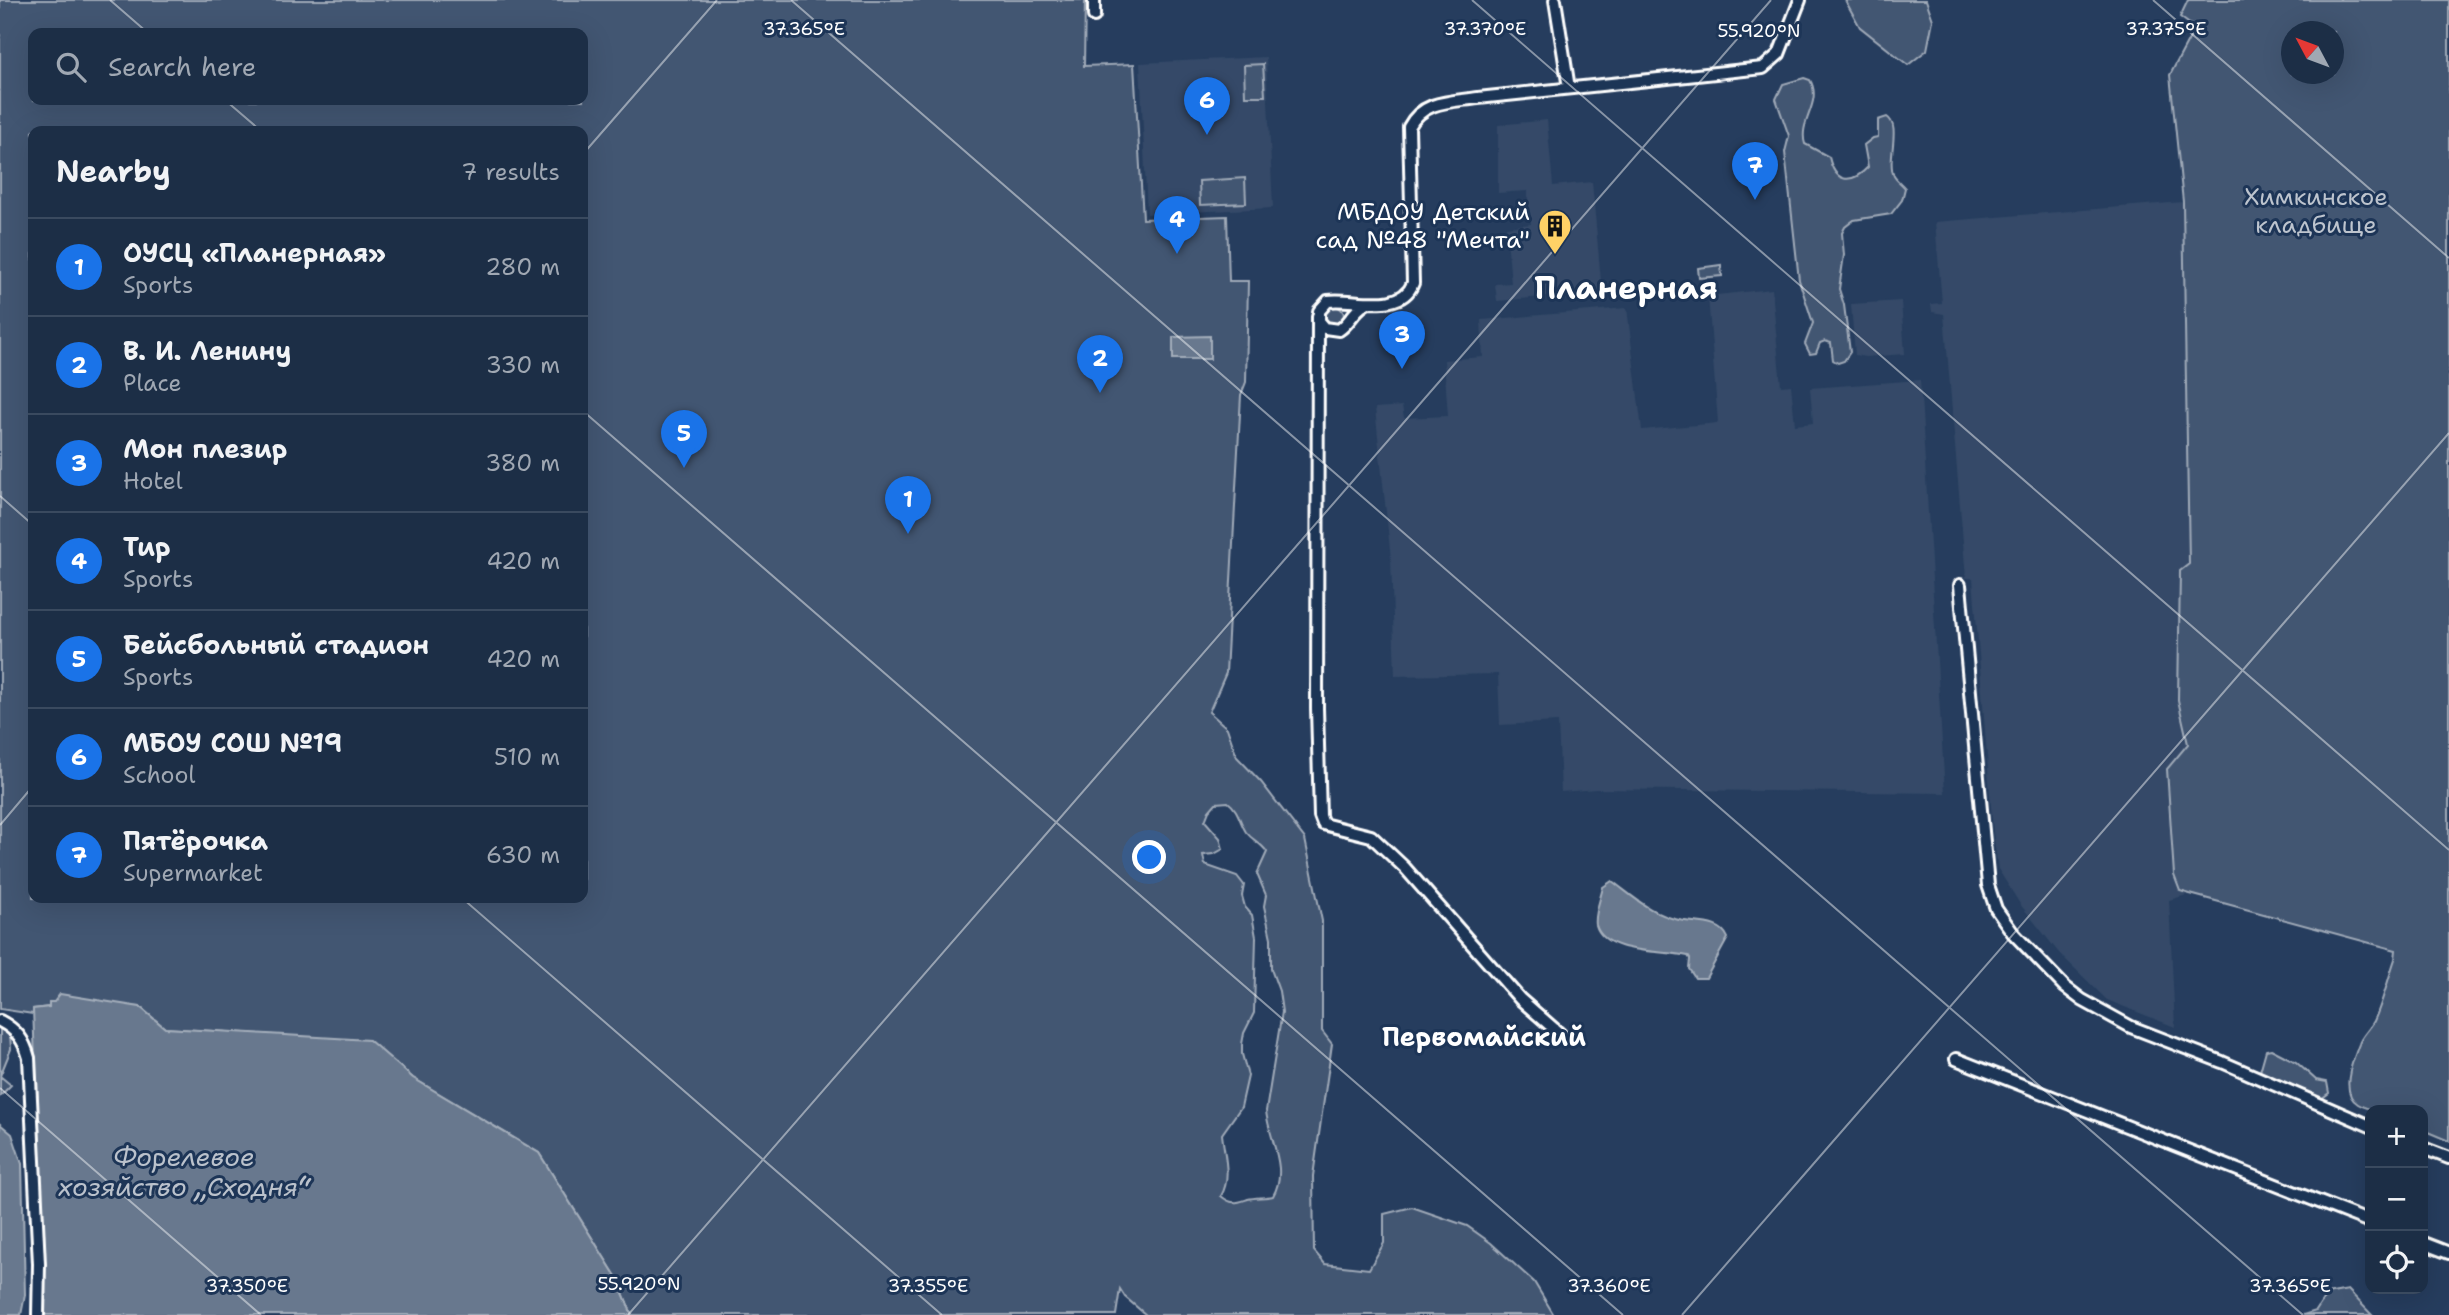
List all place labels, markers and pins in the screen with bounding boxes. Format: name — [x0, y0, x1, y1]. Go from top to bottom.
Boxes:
pin: 6 — [1184, 77, 1230, 135]
pin: 7 — [1732, 142, 1778, 200]
pin: 4 — [1154, 196, 1200, 254]
place label: МБДОУ Детский сад №48 "Мечта" — [1316, 196, 1530, 256]
building icon: МБДОУ Детский сад №48 "Мечта" — [1536, 207, 1574, 256]
pin: 3 — [1379, 311, 1425, 369]
pin: 2 — [1077, 335, 1123, 393]
pin: 5 — [661, 410, 707, 468]
pin: 1 — [885, 476, 931, 534]

